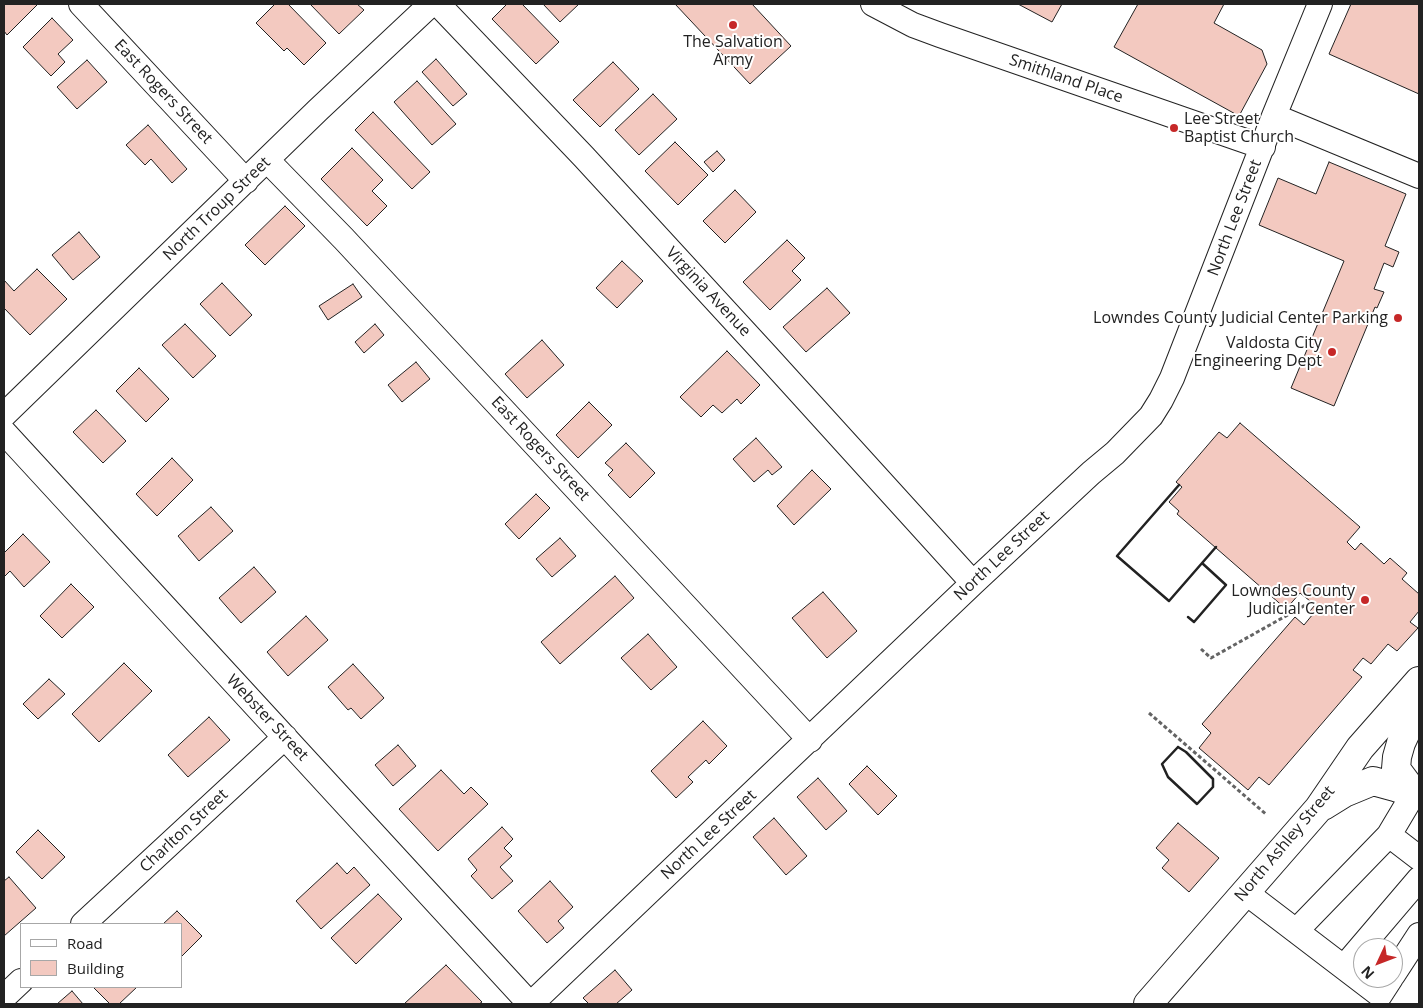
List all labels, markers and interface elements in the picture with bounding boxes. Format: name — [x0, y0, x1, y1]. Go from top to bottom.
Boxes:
marker: The Salvation Army — [727, 19, 739, 31]
place label: The Salvation Army — [683, 32, 783, 70]
street label: East Rogers Street — [110, 36, 216, 148]
street label: Smithland Place — [1007, 51, 1125, 107]
place label: Lee Street Baptist Church — [1184, 109, 1294, 147]
marker: Lee Street Baptist Church — [1168, 122, 1180, 134]
street label: North Troup Street — [160, 153, 274, 265]
street label: North Lee Street — [1204, 157, 1266, 279]
street label: Virginia Avenue — [662, 243, 754, 341]
place label: Lowndes County Judicial Center Parking — [1093, 308, 1388, 328]
marker: Lowndes County Judicial Center Parking — [1392, 312, 1404, 324]
place label: Valdosta City Engineering Dept — [1193, 333, 1322, 371]
marker: Valdosta City Engineering Dept — [1326, 346, 1338, 358]
street label: East Rogers Street — [487, 393, 593, 505]
street label: North Lee Street — [950, 507, 1054, 605]
place label: Lowndes County Judicial Center — [1231, 581, 1355, 619]
marker: Lowndes County Judicial Center — [1359, 594, 1371, 606]
street label: Webster Street — [222, 671, 312, 765]
street label: North Ashley Street — [1231, 782, 1339, 906]
street label: Charlton Street — [136, 785, 232, 877]
street label: North Lee Street — [657, 786, 761, 884]
legend — [20, 923, 182, 988]
text: Road — [67, 933, 103, 953]
north arrow — [1353, 938, 1403, 988]
text: Building — [67, 958, 124, 978]
text: N — [1357, 962, 1378, 984]

